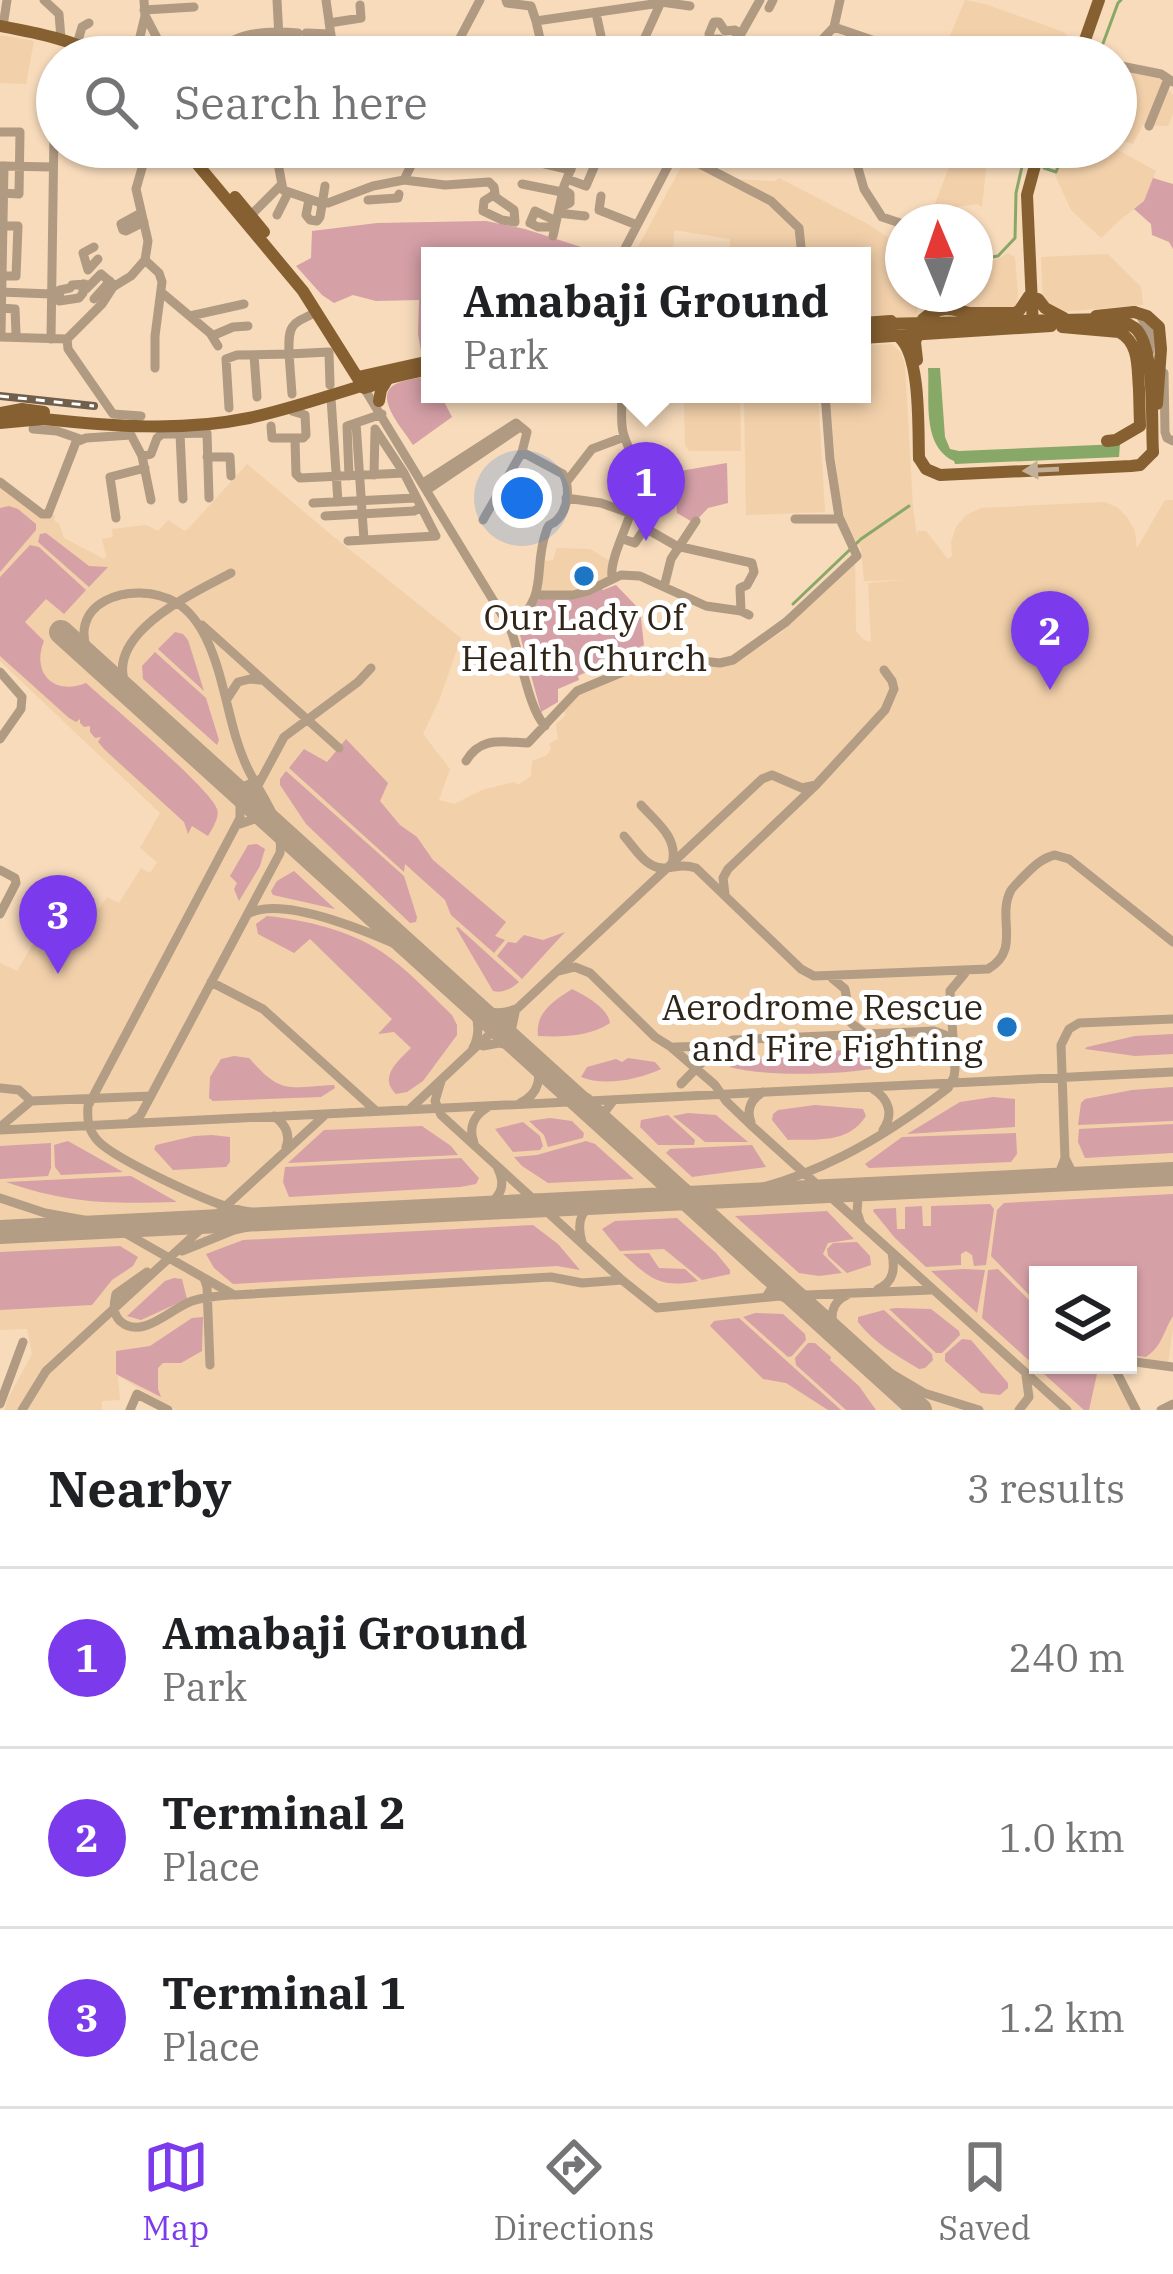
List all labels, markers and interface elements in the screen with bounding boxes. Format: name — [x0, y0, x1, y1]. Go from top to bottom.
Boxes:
search box — [36, 36, 1137, 168]
icon: search — [78, 69, 144, 135]
text: Search here — [174, 73, 428, 131]
north arrow — [885, 204, 993, 312]
popup — [421, 247, 871, 403]
text: Amabaji Ground — [463, 271, 829, 329]
text: Park — [463, 329, 548, 380]
pin: 1 — [607, 442, 685, 541]
one-way arrow — [1021, 461, 1059, 480]
your location — [492, 468, 552, 528]
marker: Our Lady Of Health Church — [571, 563, 597, 589]
pin: 2 — [1011, 591, 1089, 690]
place label: Our Lady Of Health Church — [460, 593, 708, 681]
pin: 3 — [19, 875, 97, 974]
place label: Aerodrome Rescue and Fire Fighting — [662, 983, 983, 1071]
marker: Aerodrome Rescue and Fire Fighting — [994, 1014, 1020, 1040]
map controls — [1029, 1266, 1137, 1374]
button: layers — [1029, 1266, 1137, 1374]
text: Nearby — [48, 1455, 232, 1521]
text: 3 results — [967, 1463, 1125, 1514]
text: Amabaji Ground — [162, 1603, 528, 1661]
text: 1 — [75, 1632, 99, 1683]
text: 240 m — [1009, 1632, 1125, 1683]
text: Park — [162, 1661, 247, 1712]
text: Terminal 2 — [162, 1783, 406, 1841]
text: 2 — [75, 1812, 99, 1863]
text: 1.0 km — [999, 1812, 1125, 1863]
text: Place — [162, 1841, 260, 1892]
text: Terminal 1 — [162, 1963, 406, 2021]
text: 3 — [75, 1992, 99, 2043]
text: 1.2 km — [999, 1992, 1125, 2043]
text: Place — [162, 2021, 260, 2072]
tab: Map — [142, 2134, 209, 2249]
tab: Directions — [493, 2134, 654, 2249]
tab: Saved — [938, 2134, 1031, 2249]

